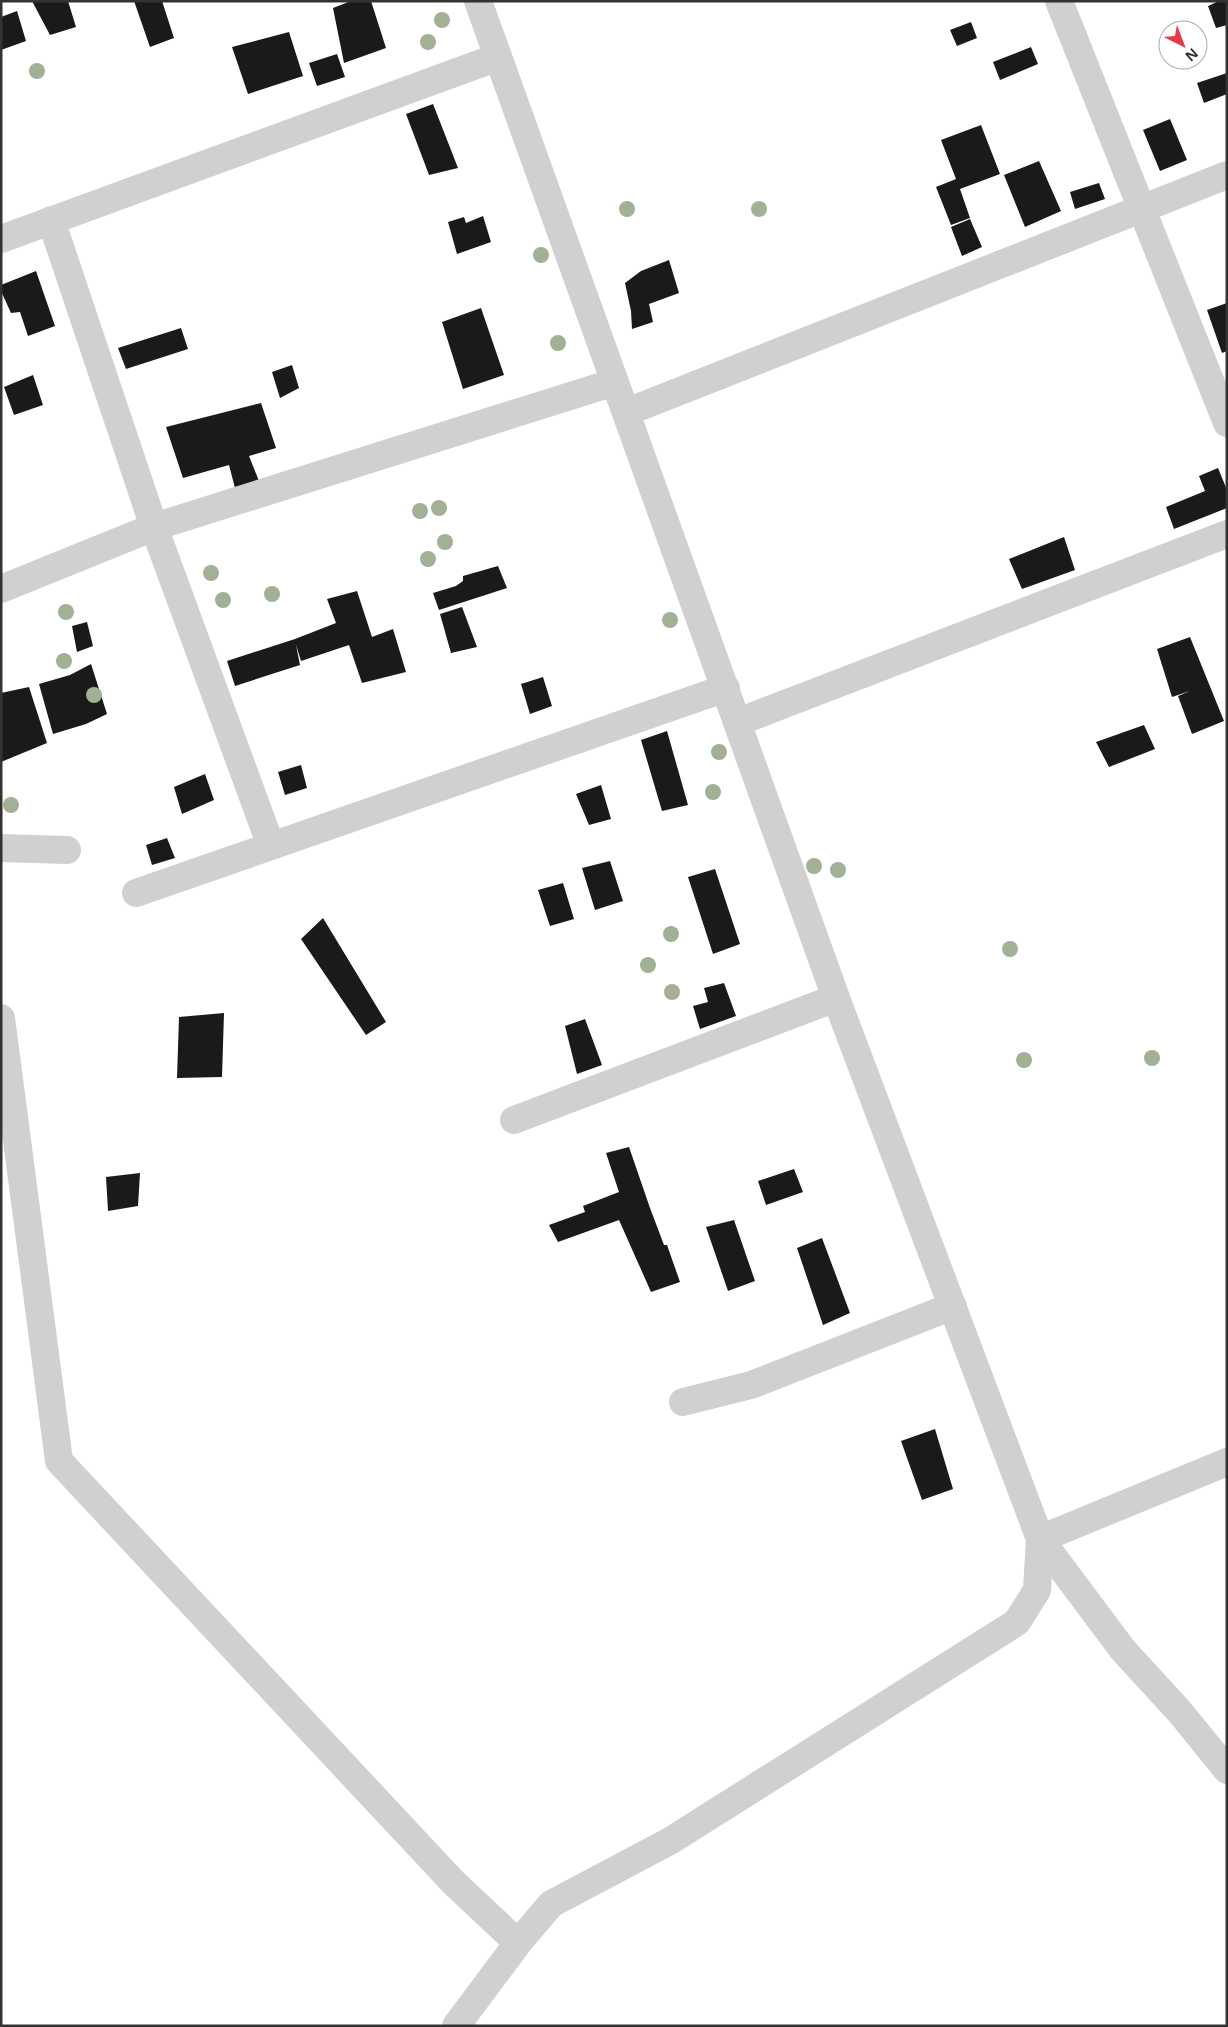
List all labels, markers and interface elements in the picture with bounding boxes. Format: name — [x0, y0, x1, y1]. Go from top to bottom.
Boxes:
north arrow — [1158, 20, 1208, 70]
text: N — [1181, 44, 1203, 66]

